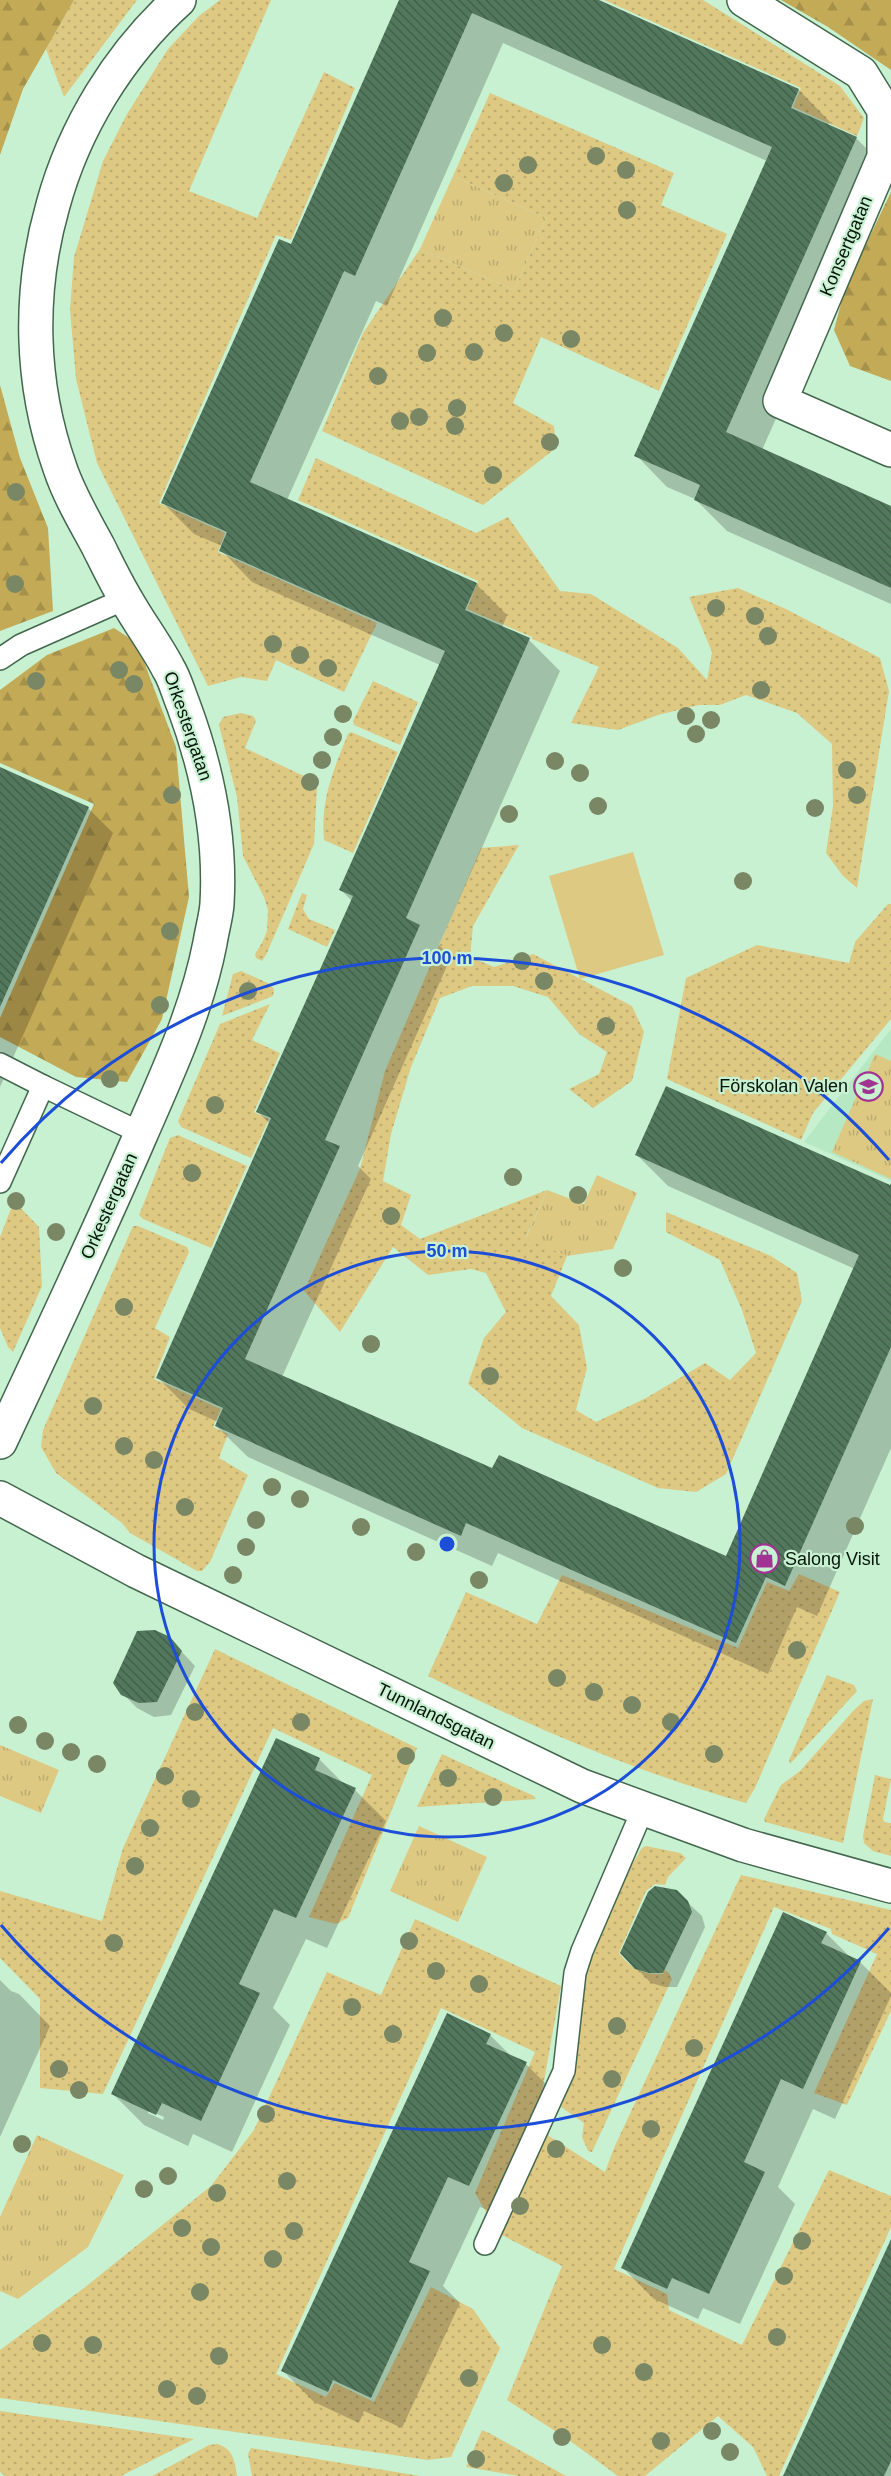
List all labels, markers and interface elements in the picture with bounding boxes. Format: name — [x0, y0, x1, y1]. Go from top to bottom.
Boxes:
street label: Konsertgatan — [816, 193, 876, 299]
street label: Orkestergatan — [160, 669, 216, 783]
text: 100 m — [421, 948, 473, 968]
school or university icon: Förskolan Valen — [853, 1070, 885, 1102]
place label: Förskolan Valen — [719, 1076, 848, 1096]
street label: Orkestergatan — [77, 1150, 141, 1262]
text: 50 m — [426, 1241, 468, 1261]
centre of rings — [437, 1534, 457, 1554]
shop icon: Salong Visit — [748, 1543, 780, 1575]
place label: Salong Visit — [785, 1549, 880, 1569]
street label: Tunnlandsgatan — [374, 1679, 498, 1753]

